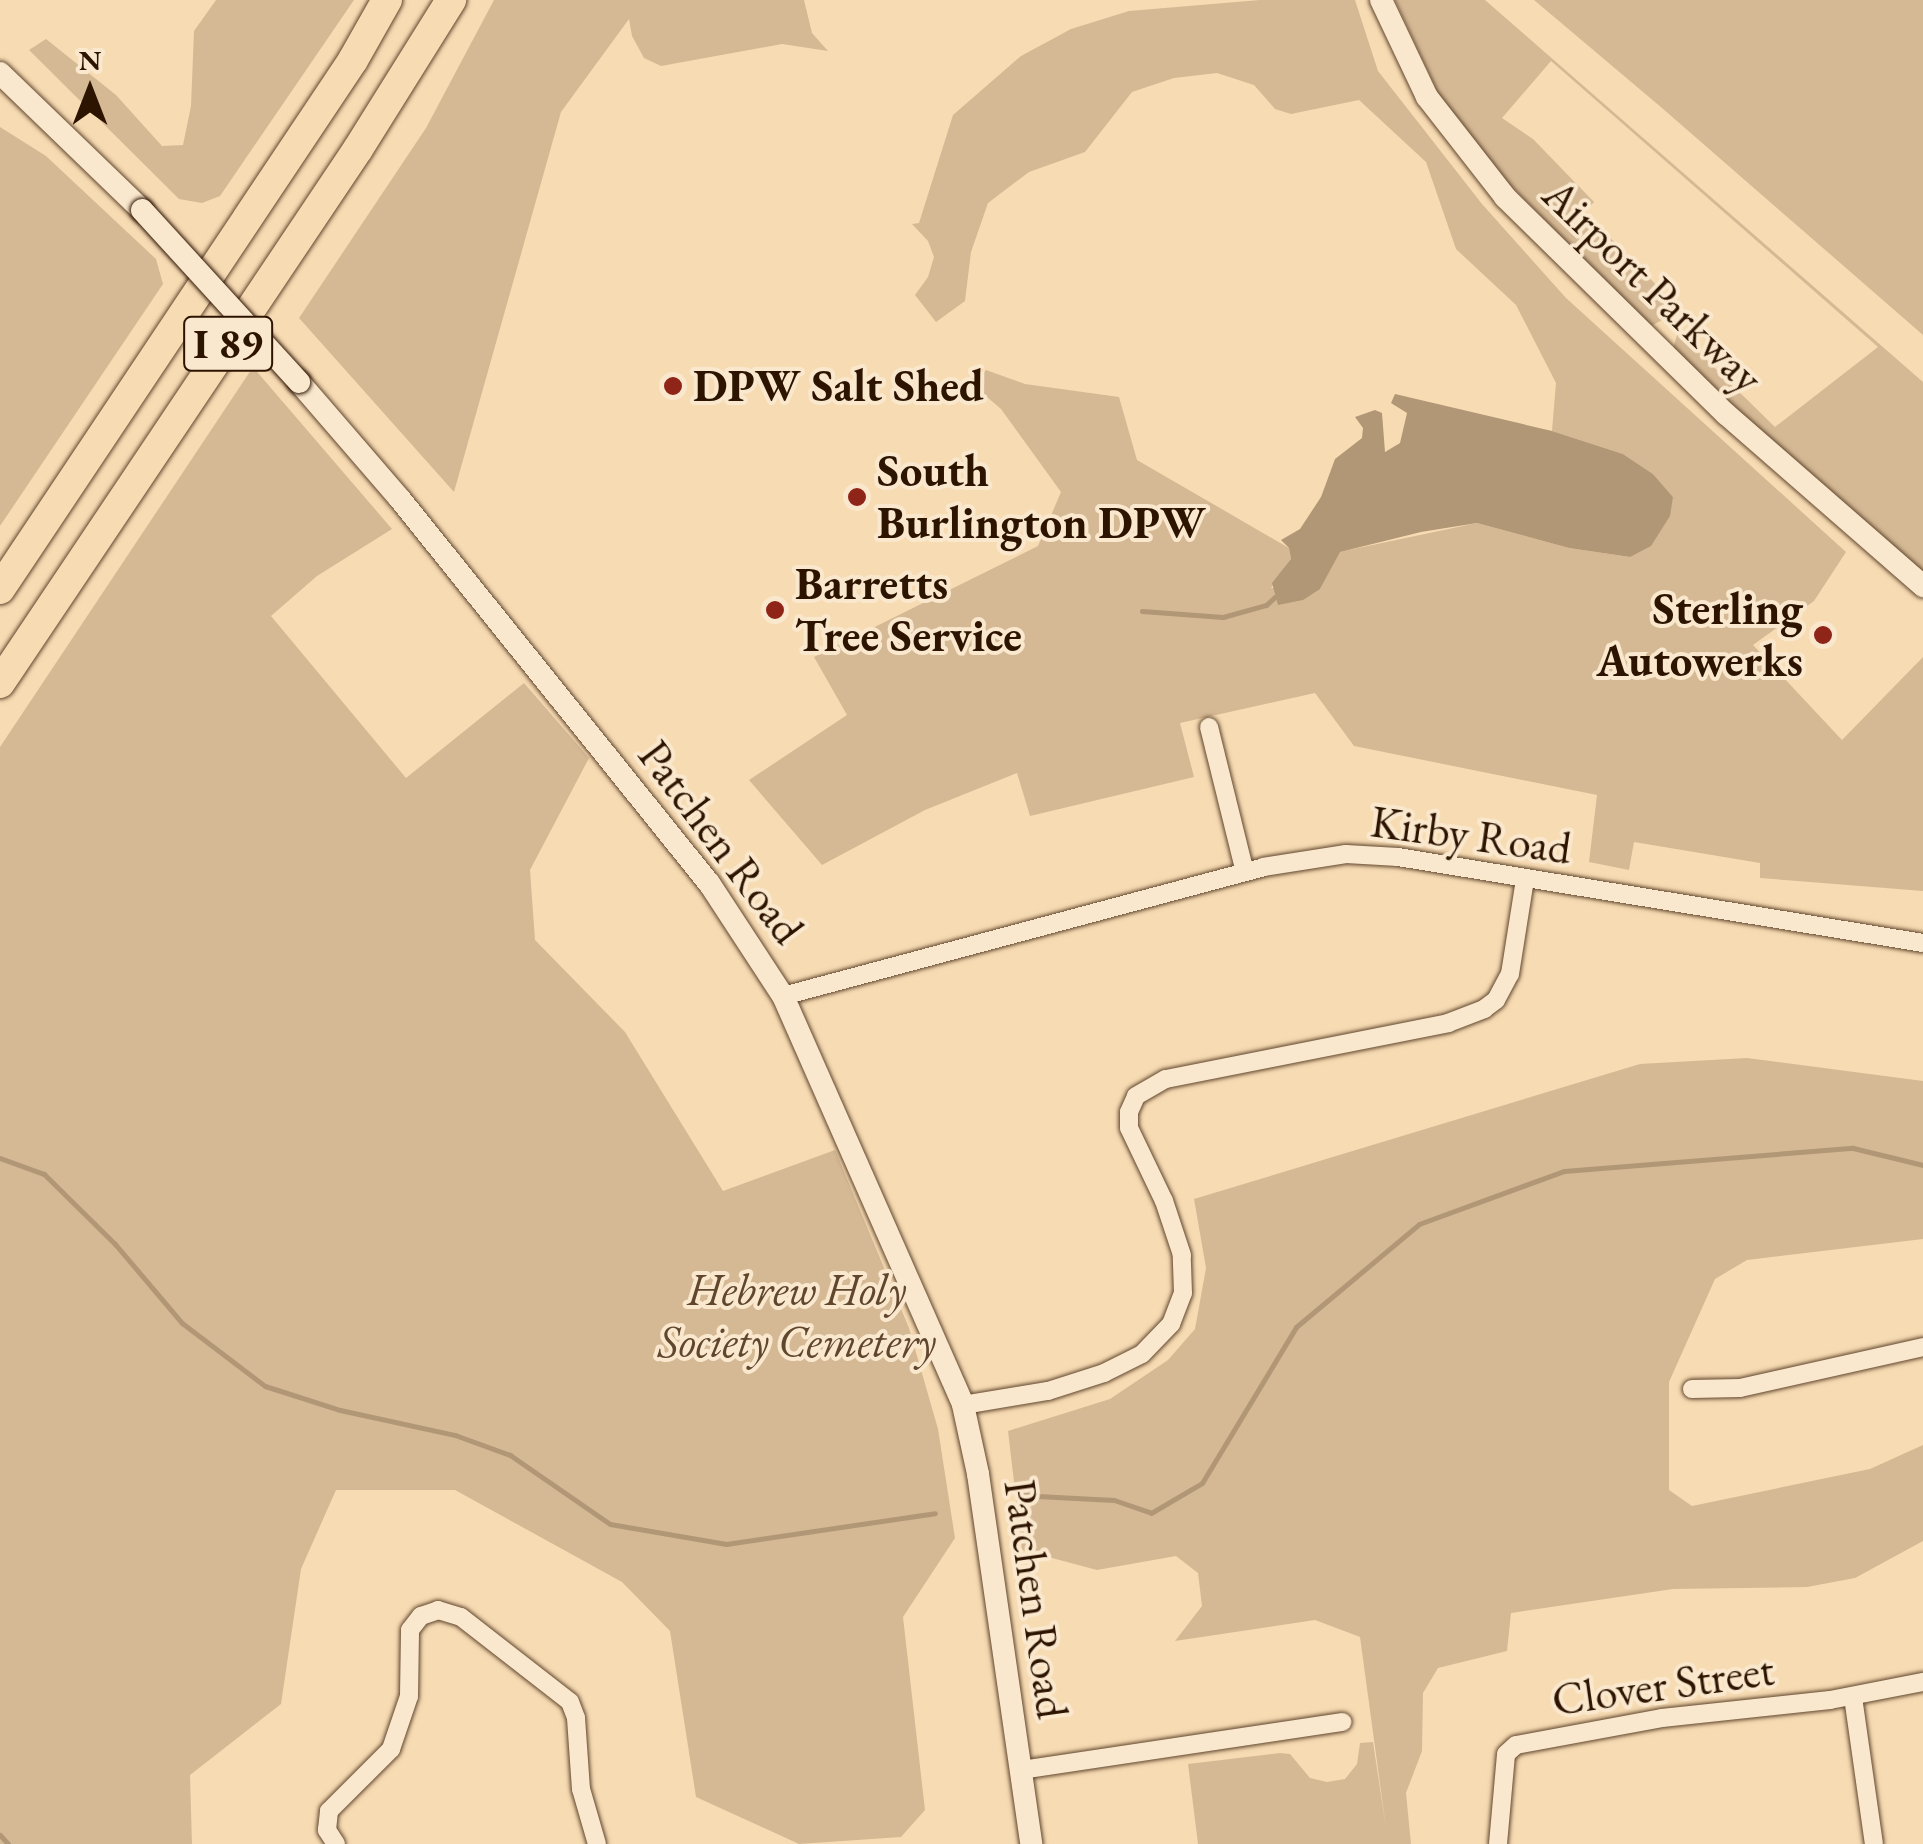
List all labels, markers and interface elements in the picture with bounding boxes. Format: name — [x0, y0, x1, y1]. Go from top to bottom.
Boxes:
north arrow — [40, 40, 140, 140]
text: N — [79, 42, 101, 78]
street label: Airport Parkway — [1532, 168, 1774, 404]
road number: I 89 — [183, 307, 273, 381]
place label: DPW Salt Shed — [693, 359, 984, 413]
marker: DPW Salt Shed — [662, 375, 684, 397]
place label: South Burlington DPW — [877, 444, 1206, 550]
marker: South Burlington DPW — [846, 486, 868, 508]
place label: Barretts Tree Service — [795, 557, 1022, 663]
place label: Sterling Autowerks — [1596, 582, 1803, 688]
marker: Barretts Tree Service — [764, 599, 786, 621]
marker: Sterling Autowerks — [1812, 624, 1834, 646]
street label: Patchen Road — [627, 730, 815, 954]
street label: Kirby Road — [1367, 794, 1575, 876]
park label: Hebrew Holy Society Cemetery — [658, 1263, 936, 1369]
street label: Patchen Road — [993, 1476, 1079, 1722]
street label: Clover Street — [1549, 1643, 1777, 1727]

